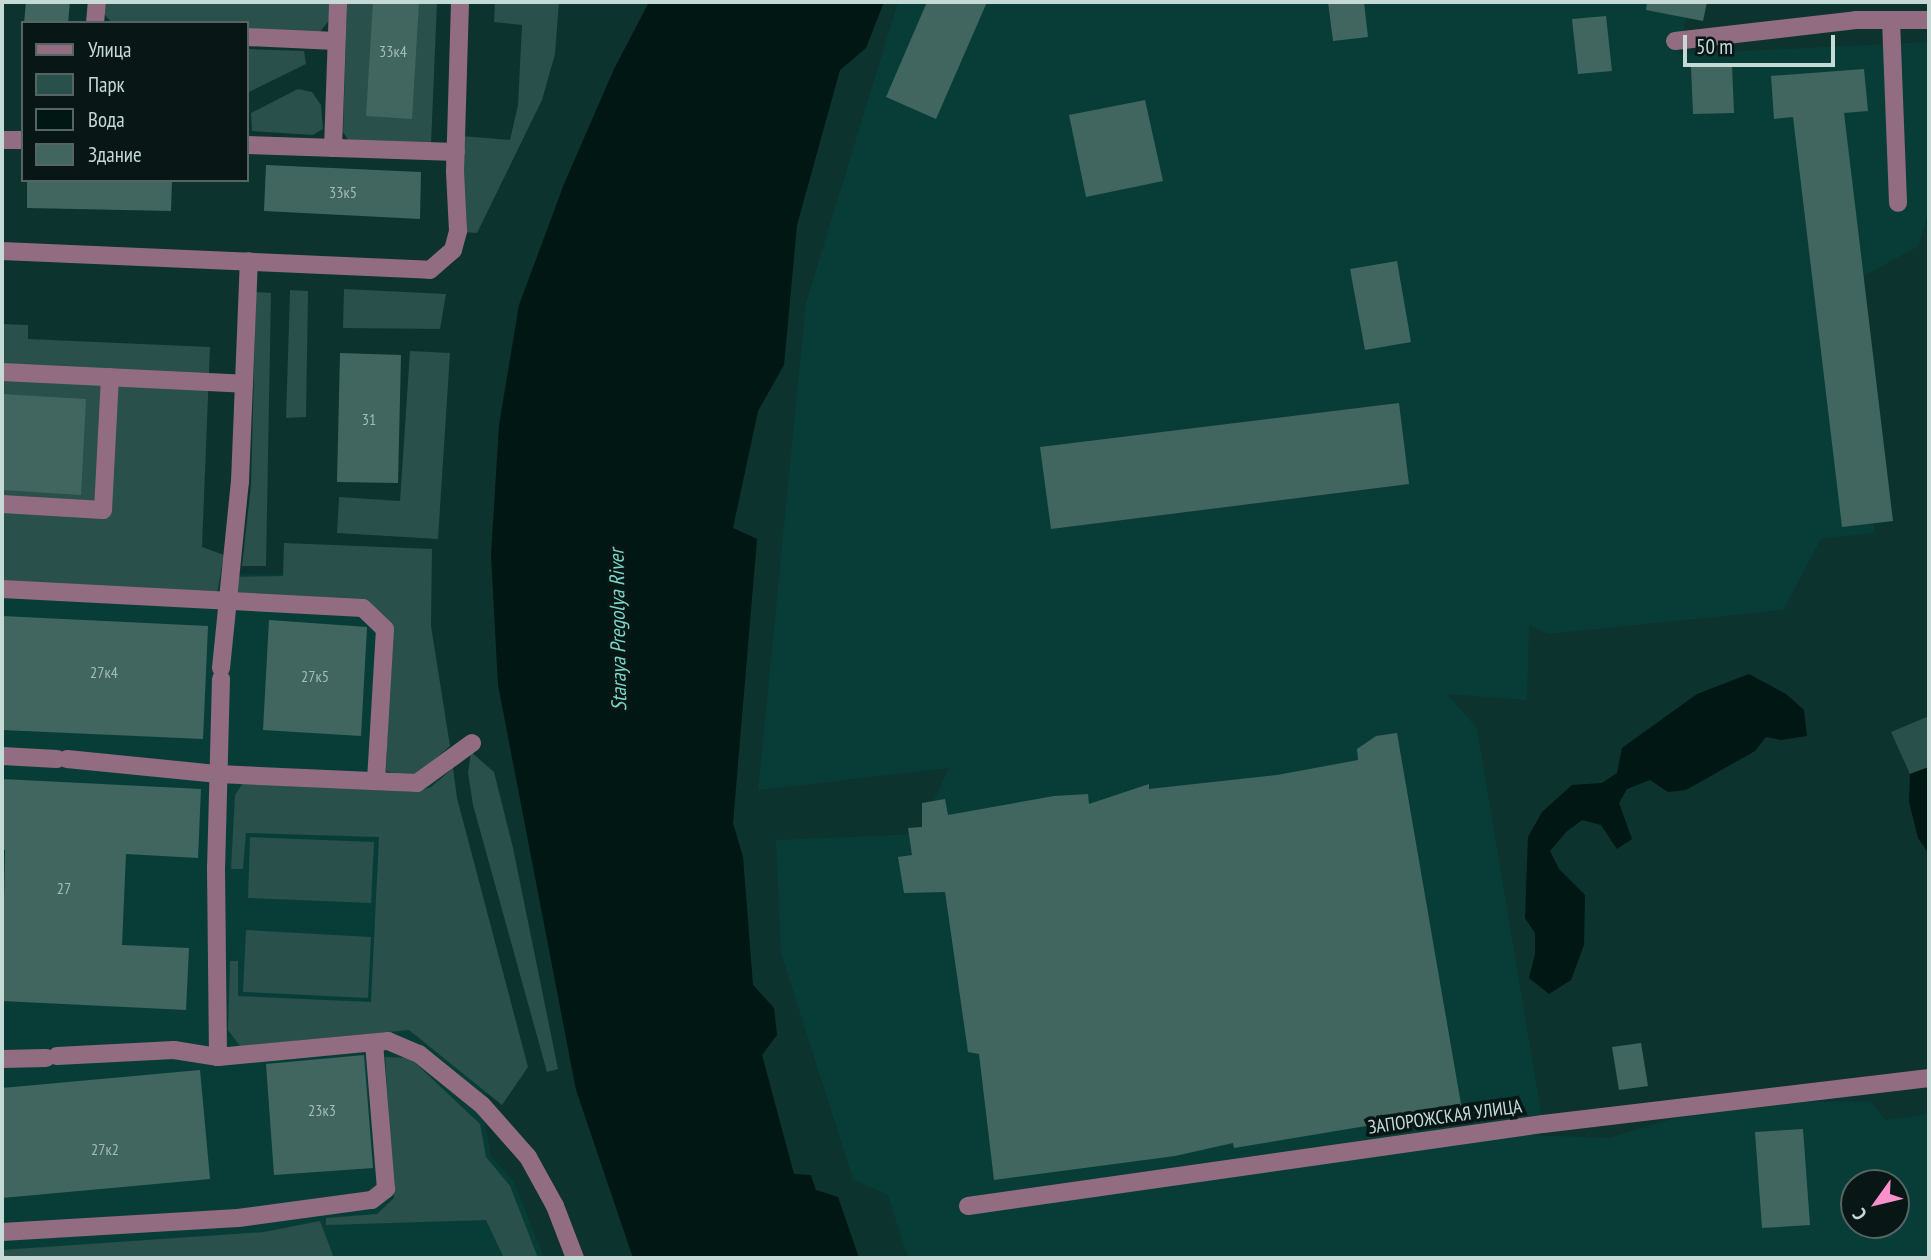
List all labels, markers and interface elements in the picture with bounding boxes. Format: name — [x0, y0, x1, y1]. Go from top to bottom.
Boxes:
legend — [21, 21, 248, 182]
scale bar — [1686, 21, 1838, 65]
text: 50 m — [1696, 33, 1733, 60]
text: Улица — [88, 36, 131, 63]
house number: 33к4 — [379, 41, 407, 61]
text: Парк — [88, 71, 125, 98]
text: Вода — [88, 106, 125, 133]
text: Здание — [88, 141, 142, 168]
house number: 33к5 — [329, 182, 357, 202]
house number: 31 — [362, 409, 376, 429]
water label: Staraya Pregolya River — [604, 549, 632, 711]
house number: 27к4 — [90, 662, 118, 682]
house number: 27к5 — [301, 666, 329, 686]
house number: 27 — [57, 878, 71, 898]
street label: ЗАПОРОЖСКАЯ УЛИЦА — [1366, 1095, 1524, 1139]
house number: 23к3 — [308, 1100, 336, 1120]
house number: 27к2 — [91, 1139, 119, 1159]
north arrow — [1840, 1169, 1910, 1239]
text: С — [1847, 1204, 1872, 1225]

